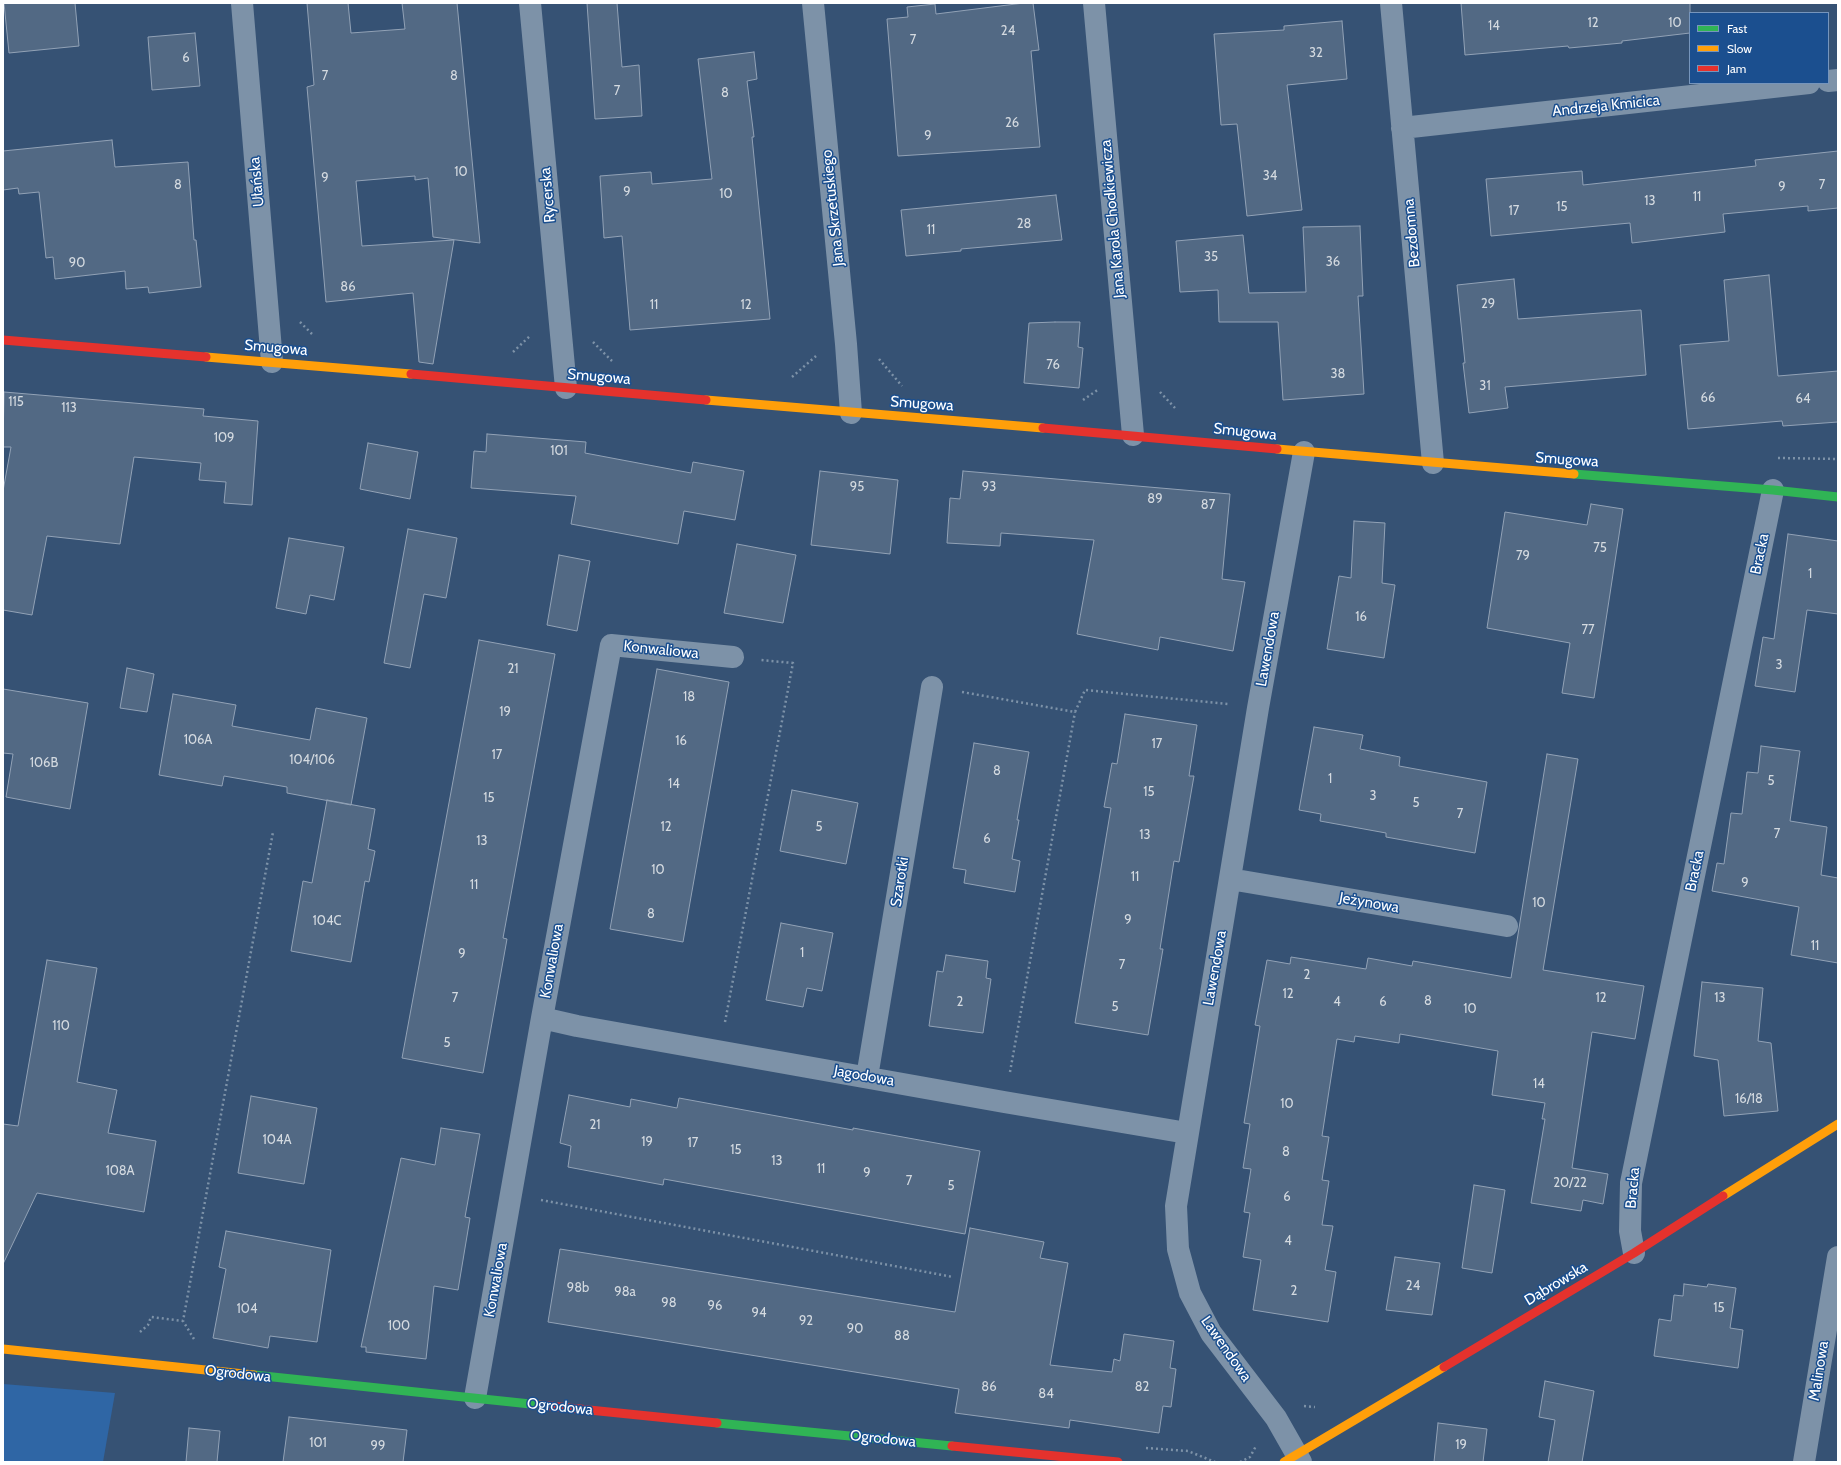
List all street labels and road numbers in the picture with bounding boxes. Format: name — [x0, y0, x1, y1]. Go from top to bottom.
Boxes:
street label: Andrzeja Kmicica — [1551, 91, 1661, 121]
street label: Jana Karola Chodkiewicza — [1097, 139, 1129, 299]
street label: Jana Skrzetuskiego — [818, 149, 848, 267]
street label: Ułańska — [246, 156, 268, 208]
street label: Rycerska — [537, 167, 559, 223]
street label: Bezdomna — [1400, 198, 1424, 268]
street label: Smugowa — [244, 336, 308, 360]
street label: Smugowa — [567, 365, 631, 389]
street label: Smugowa — [890, 393, 954, 415]
street label: Smugowa — [1213, 420, 1277, 444]
street label: Smugowa — [1535, 449, 1599, 471]
street label: Bracka — [1747, 532, 1773, 576]
street label: Lawendowa — [1253, 610, 1283, 688]
street label: Konwaliowa — [623, 637, 699, 663]
street label: Bracka — [1682, 849, 1708, 893]
street label: Szarotki — [887, 856, 913, 908]
street label: Jeżynowa — [1338, 889, 1400, 917]
street label: Konwaliowa — [537, 922, 567, 1000]
street label: Lawendowa — [1200, 929, 1230, 1007]
street label: Jagodowa — [832, 1062, 896, 1090]
street label: Bracka — [1622, 1167, 1644, 1209]
street label: Konwaliowa — [481, 1241, 511, 1319]
street label: Dąbrowska — [1521, 1258, 1591, 1310]
street label: Lawendowa — [1197, 1313, 1255, 1385]
street label: Malinowa — [1805, 1340, 1833, 1402]
street label: Ogrodowa — [204, 1362, 272, 1386]
street label: Ogrodowa — [526, 1395, 594, 1419]
street label: Ogrodowa — [849, 1427, 917, 1451]

